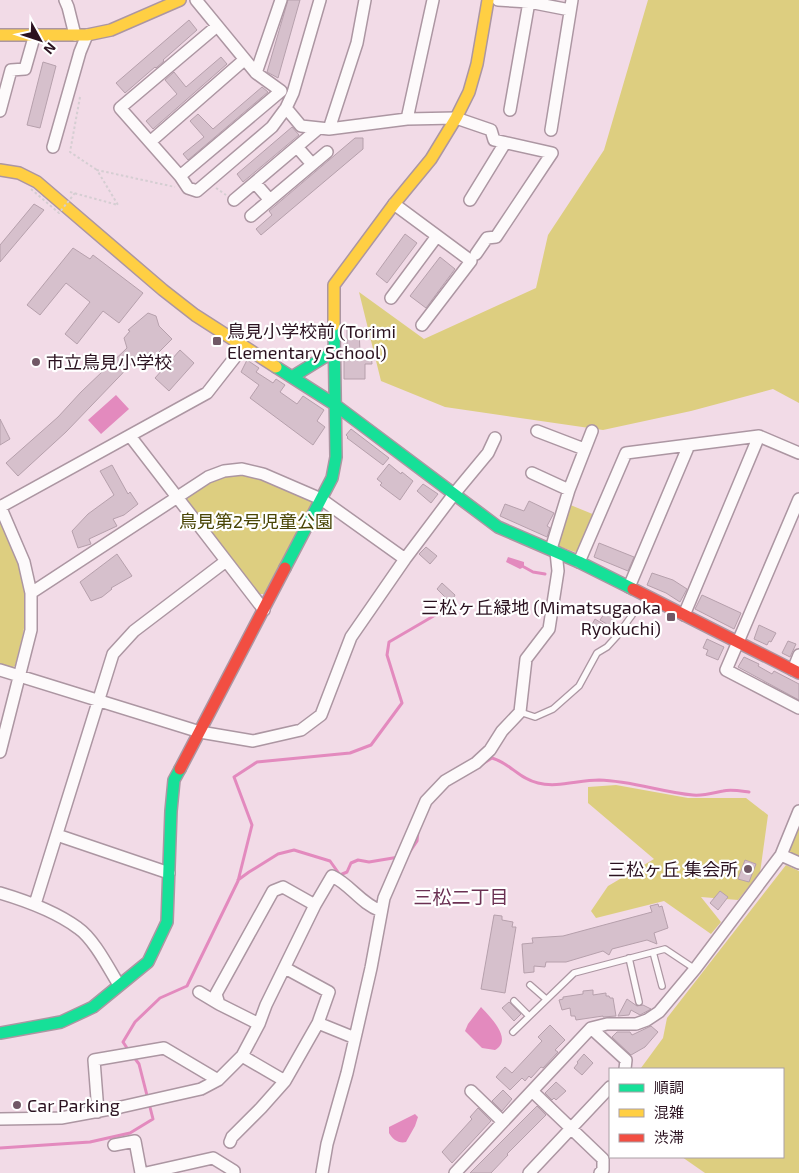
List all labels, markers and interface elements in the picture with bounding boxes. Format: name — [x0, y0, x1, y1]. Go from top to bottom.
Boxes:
north arrow — [15, 15, 65, 65]
text: N — [41, 39, 60, 58]
place label: 鳥見小学校前 (Torimi Elementary School) — [227, 320, 396, 363]
marker: 鳥見小学校前 (Torimi Elementary School) — [211, 335, 223, 347]
place label: 市立鳥見小学校 — [46, 351, 172, 373]
marker: 市立鳥見小学校 — [30, 356, 42, 368]
park label: 鳥見第2号児童公園 — [179, 510, 333, 532]
place label: 三松ヶ丘緑地 (Mimatsugaoka Ryokuchi) — [421, 596, 661, 639]
marker: 三松ヶ丘緑地 (Mimatsugaoka Ryokuchi) — [665, 611, 677, 623]
place label: 三松ヶ丘 集会所 — [608, 858, 738, 880]
marker: 三松ヶ丘 集会所 — [742, 863, 754, 875]
district label: 三松二丁目 — [413, 885, 509, 908]
legend — [609, 1068, 784, 1158]
text: 順調 — [654, 1078, 684, 1096]
place label: Car Parking — [27, 1094, 120, 1116]
marker: Car Parking — [11, 1099, 23, 1111]
text: 混雑 — [654, 1103, 684, 1121]
text: 渋滞 — [654, 1128, 684, 1146]

